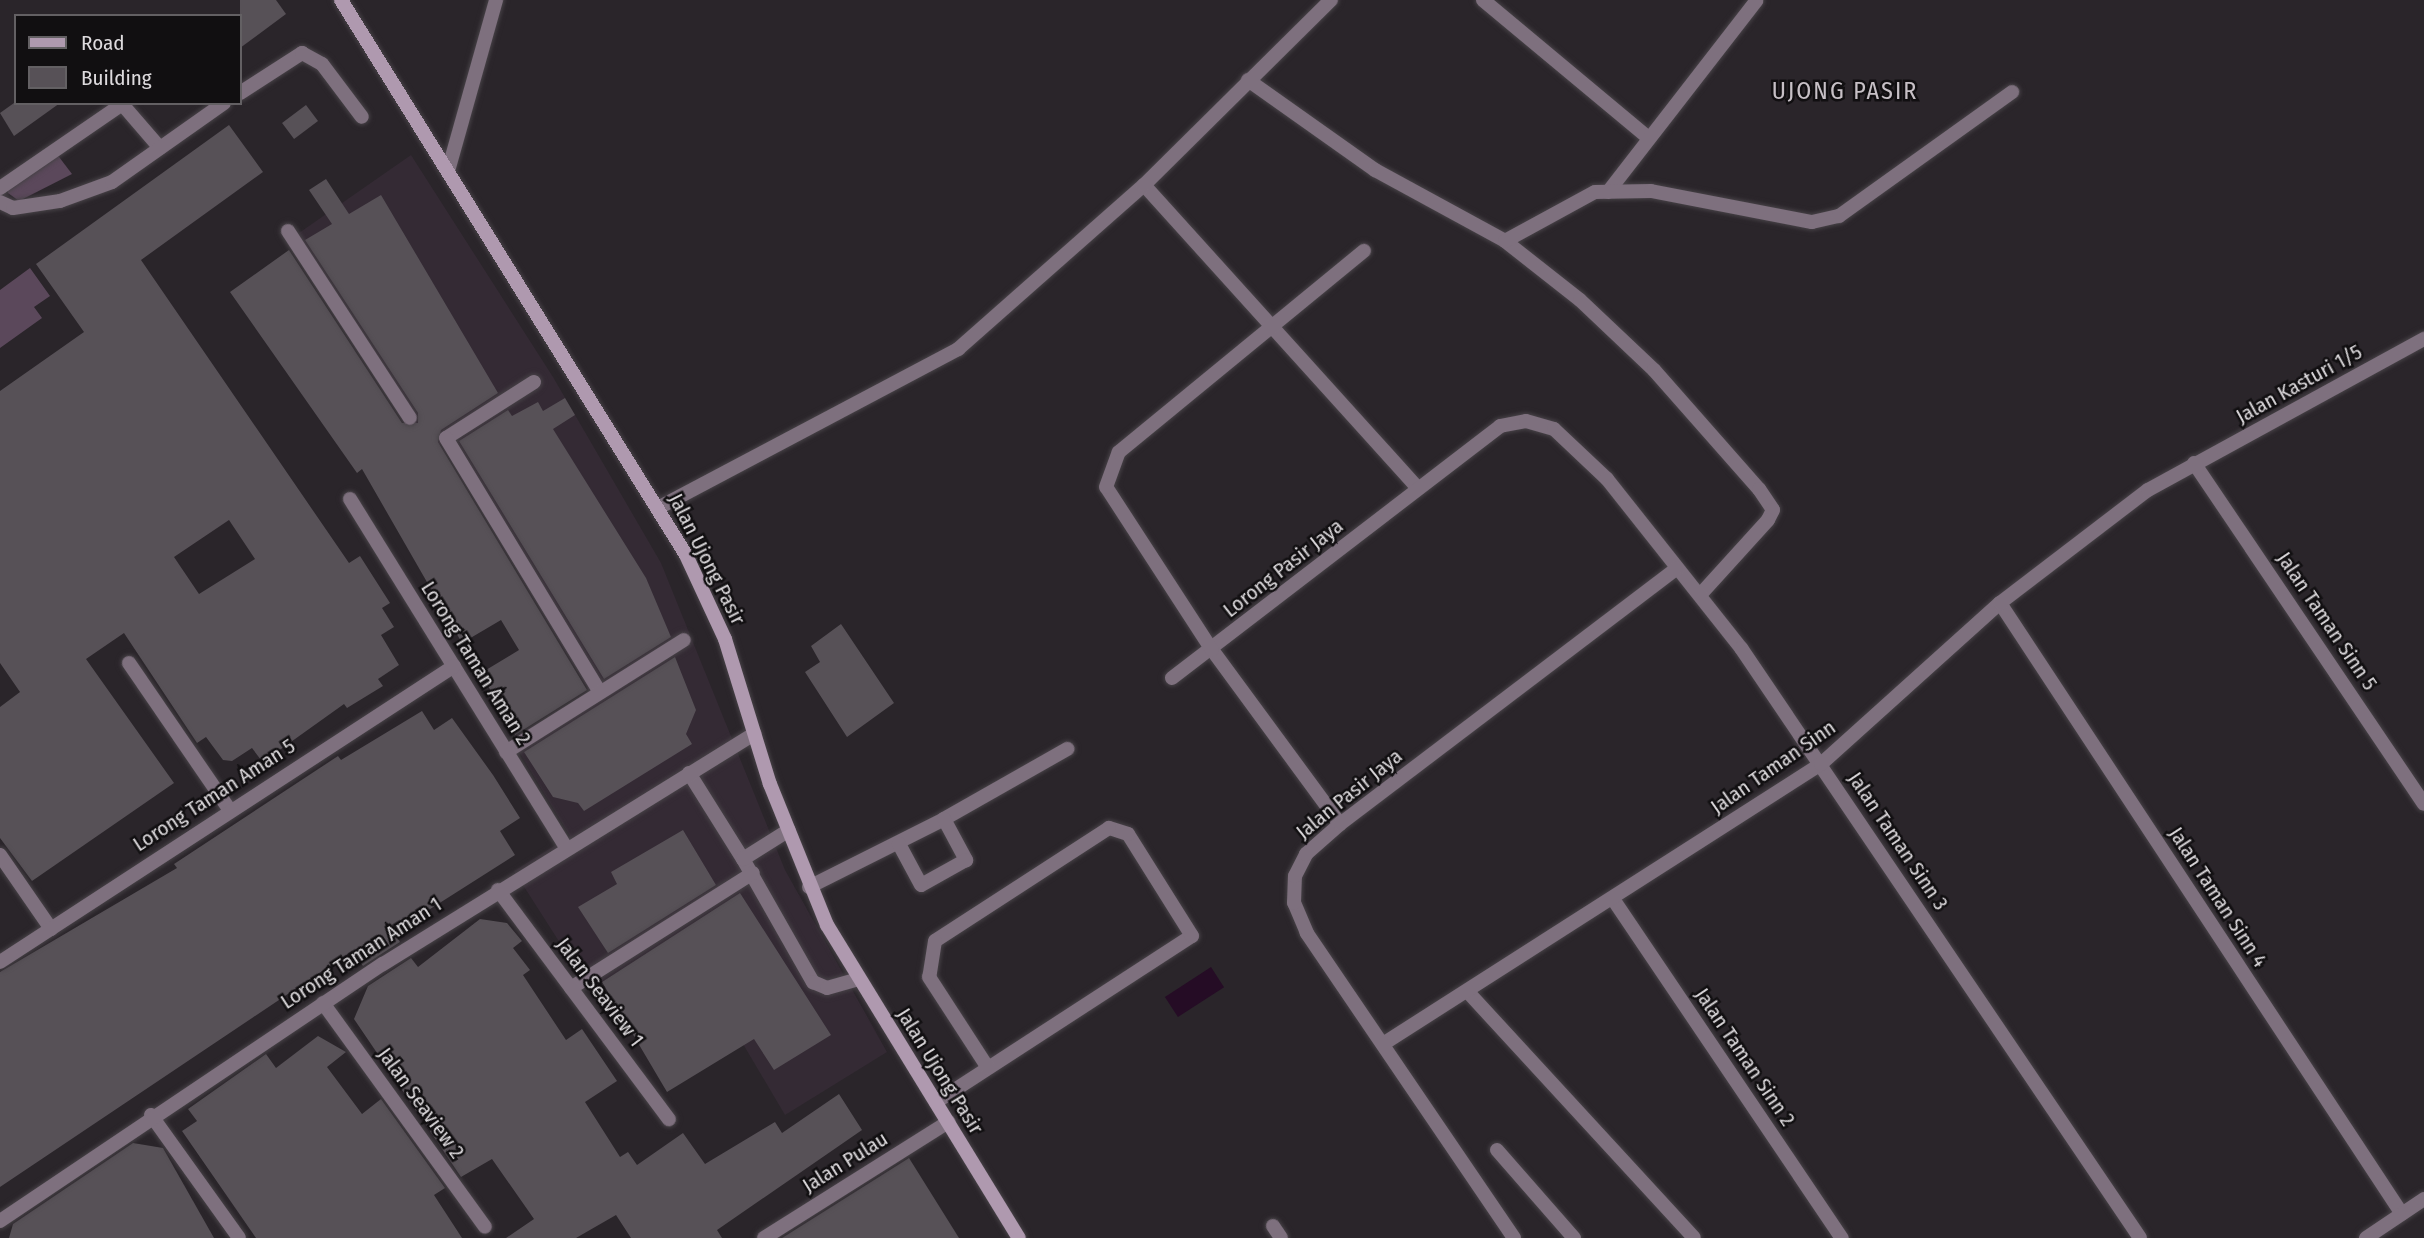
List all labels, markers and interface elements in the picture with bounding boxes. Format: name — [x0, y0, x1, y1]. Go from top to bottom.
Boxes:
legend — [14, 14, 242, 105]
text: Road — [81, 30, 125, 56]
text: Building — [81, 65, 152, 91]
district label: UJONG PASIR — [1773, 78, 1917, 106]
street label: Jalan Kasturi 1/5 — [2232, 339, 2366, 429]
street label: Jalan Ujong Pasir — [663, 489, 751, 629]
street label: Lorong Pasir Jaya — [1218, 513, 1348, 623]
street label: Jalan Taman Sinn 5 — [2271, 547, 2383, 695]
street label: Lorong Taman Aman 2 — [416, 577, 536, 749]
street label: Jalan Taman Sinn — [1706, 715, 1840, 819]
street label: Lorong Taman Aman 5 — [128, 733, 300, 857]
street label: Jalan Pasir Jaya — [1291, 744, 1407, 844]
street label: Jalan Taman Sinn 3 — [1842, 767, 1954, 915]
street label: Jalan Taman Sinn 4 — [2163, 822, 2273, 972]
street label: Lorong Taman Aman 1 — [276, 892, 446, 1014]
street label: Jalan Seaview 1 — [551, 933, 649, 1051]
street label: Jalan Taman Sinn 2 — [1690, 983, 1800, 1131]
street label: Jalan Ujong Pasir — [891, 1003, 989, 1139]
street label: Jalan Seaview 2 — [372, 1043, 470, 1163]
street label: Jalan Pulau — [798, 1126, 892, 1198]

